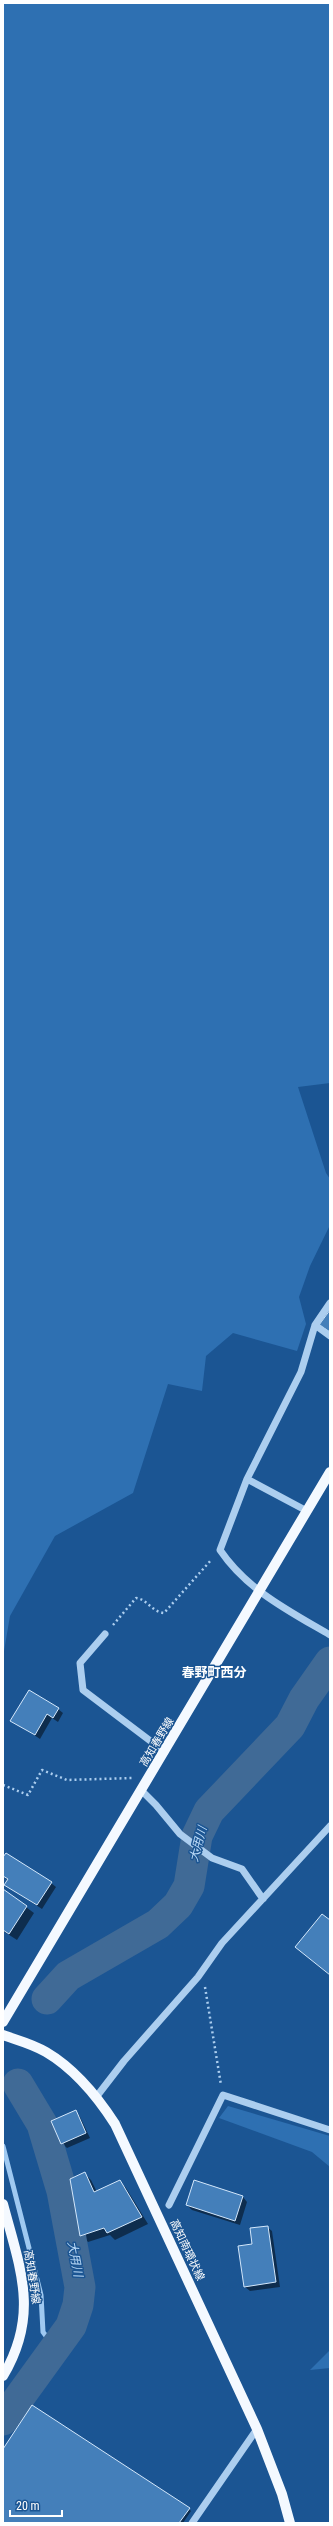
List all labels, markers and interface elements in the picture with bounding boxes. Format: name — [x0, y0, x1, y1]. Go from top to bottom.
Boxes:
district label: 春野町西分 — [181, 1665, 247, 1680]
street label: 高知春野線 — [137, 1715, 177, 1769]
water label: 大用川 — [187, 1823, 210, 1863]
street label: 高知南環状線 — [167, 2217, 207, 2283]
water label: 大用川 — [65, 2240, 86, 2280]
street label: 高知春野線 — [21, 2249, 43, 2305]
scale bar — [10, 2492, 62, 2518]
text: 20 m — [16, 2499, 40, 2513]

